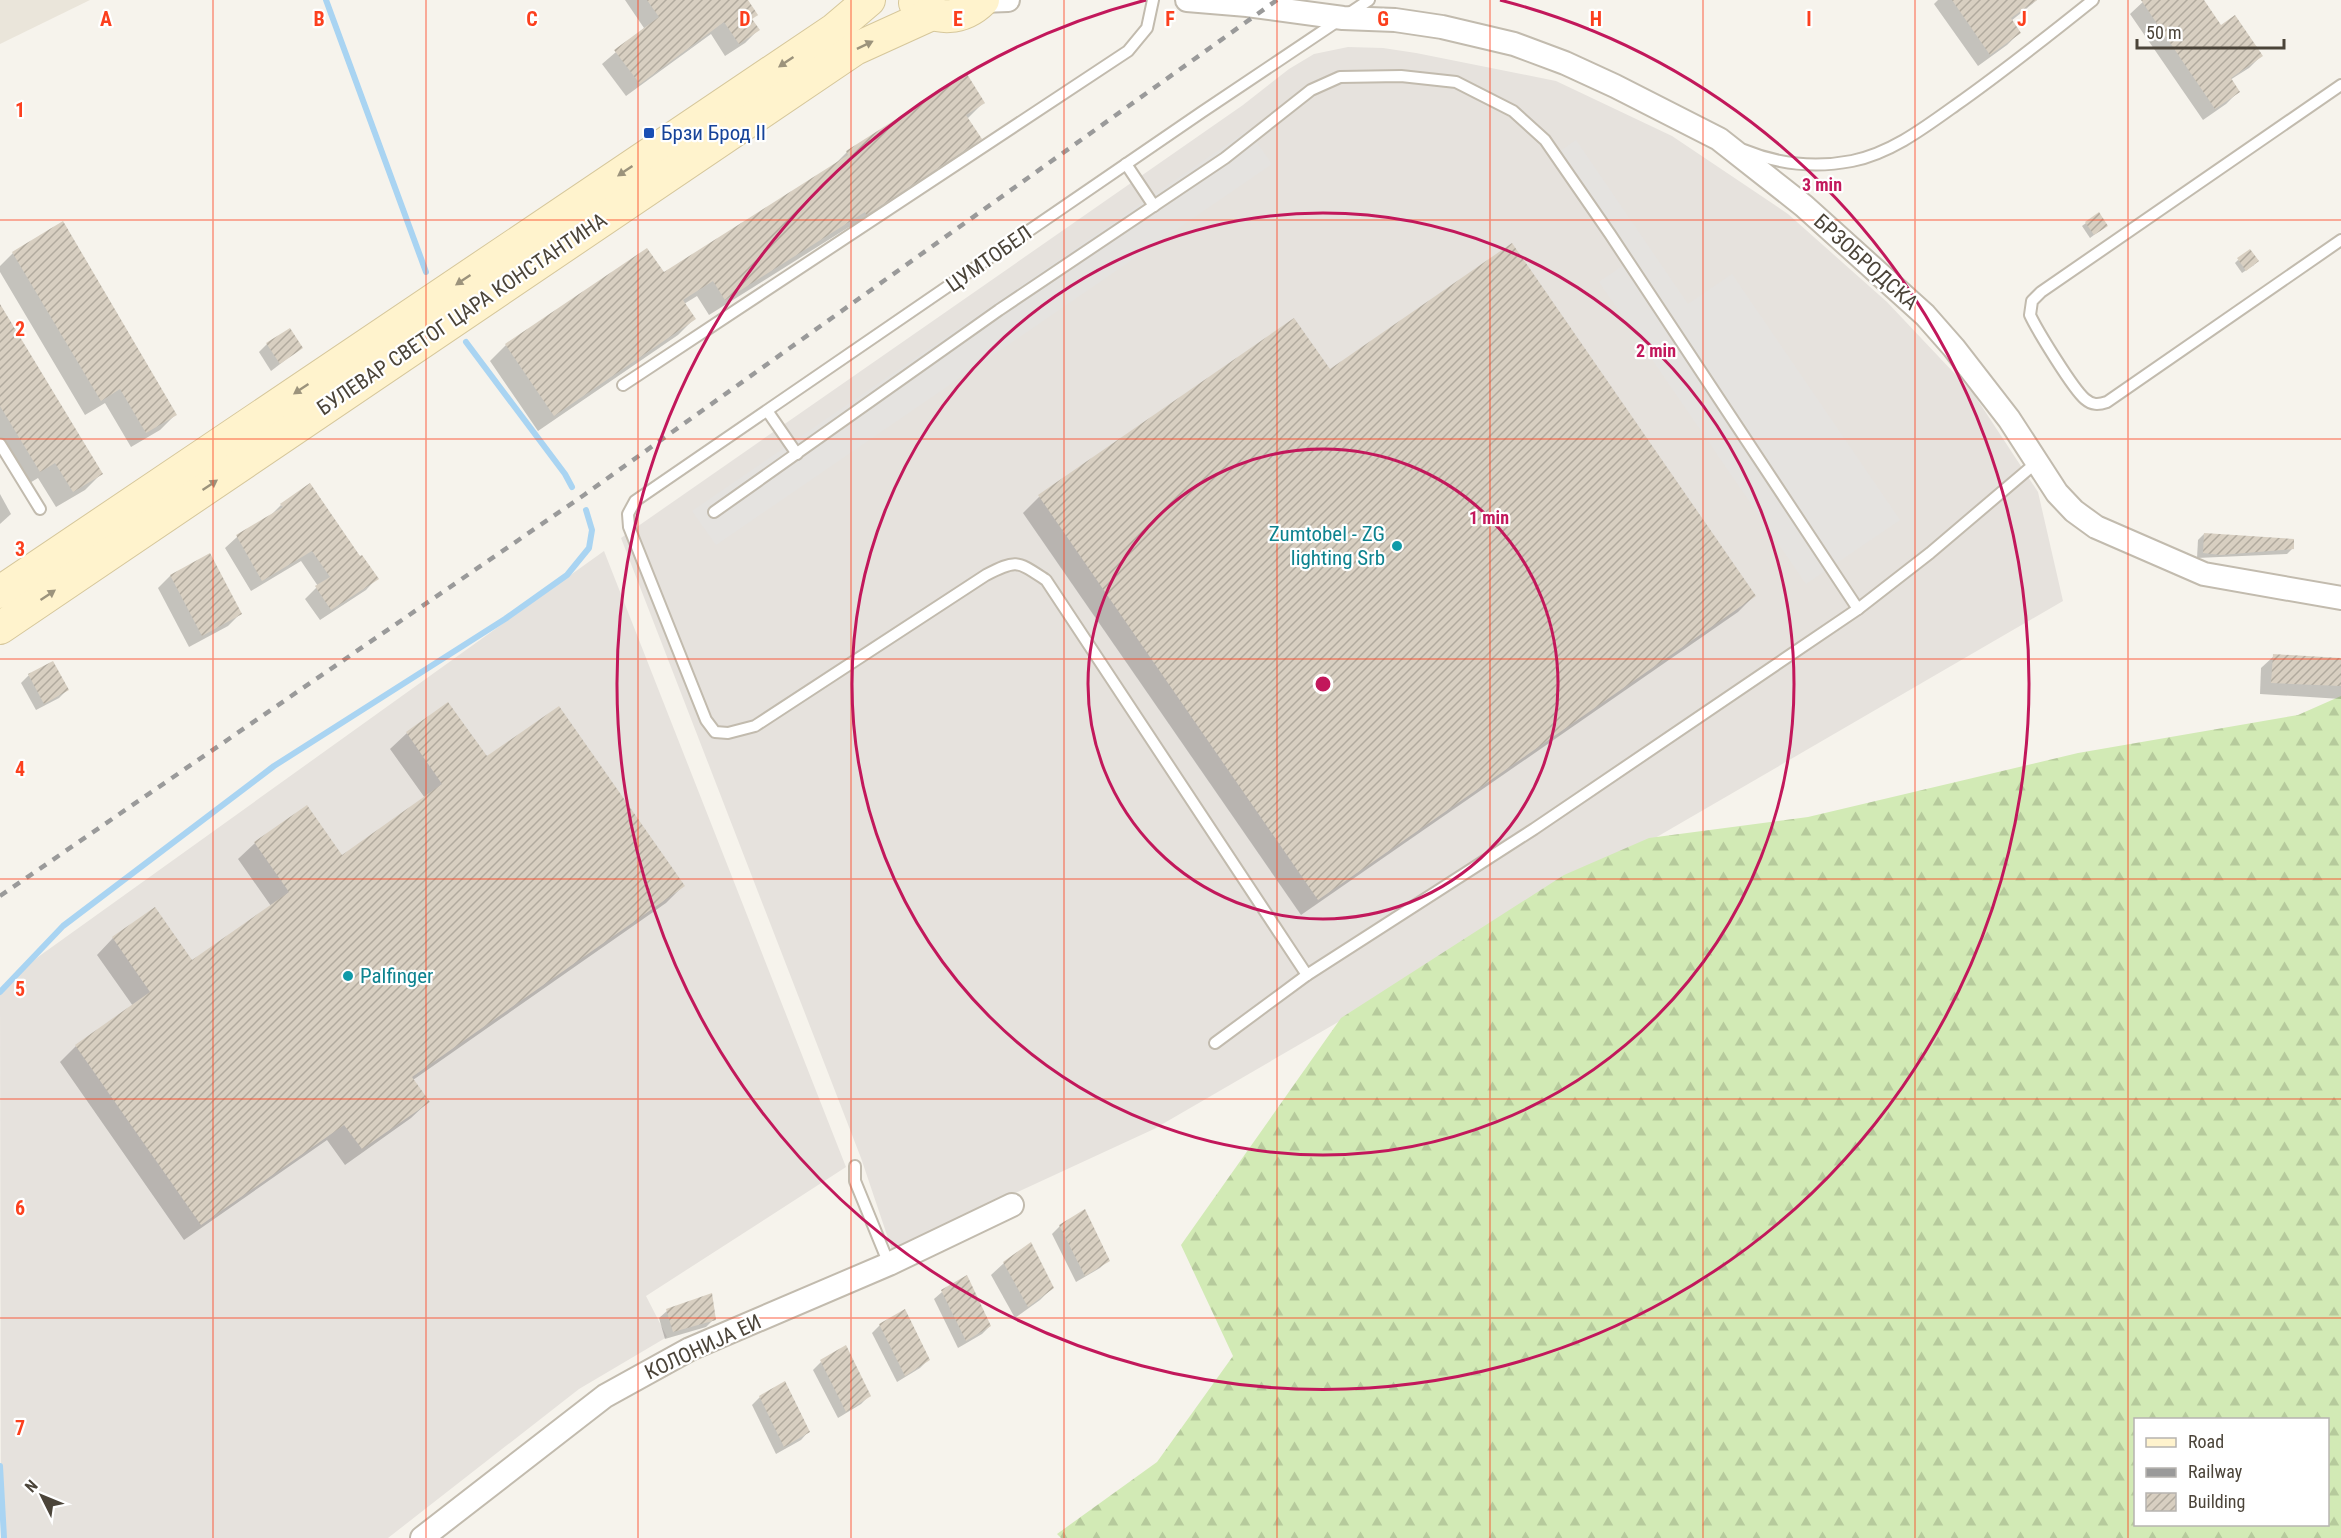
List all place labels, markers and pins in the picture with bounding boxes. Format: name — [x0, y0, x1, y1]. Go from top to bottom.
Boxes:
place label: Брзи Брод II — [661, 121, 766, 145]
marker: Брзи Брод II — [642, 126, 656, 140]
place label: Zumtobel - ZG lighting Srb — [1269, 522, 1385, 570]
marker: Zumtobel - ZG lighting Srb — [1390, 539, 1404, 553]
centre of rings — [1313, 674, 1333, 694]
place label: Palfinger — [360, 964, 433, 988]
marker: Palfinger — [341, 969, 355, 983]

